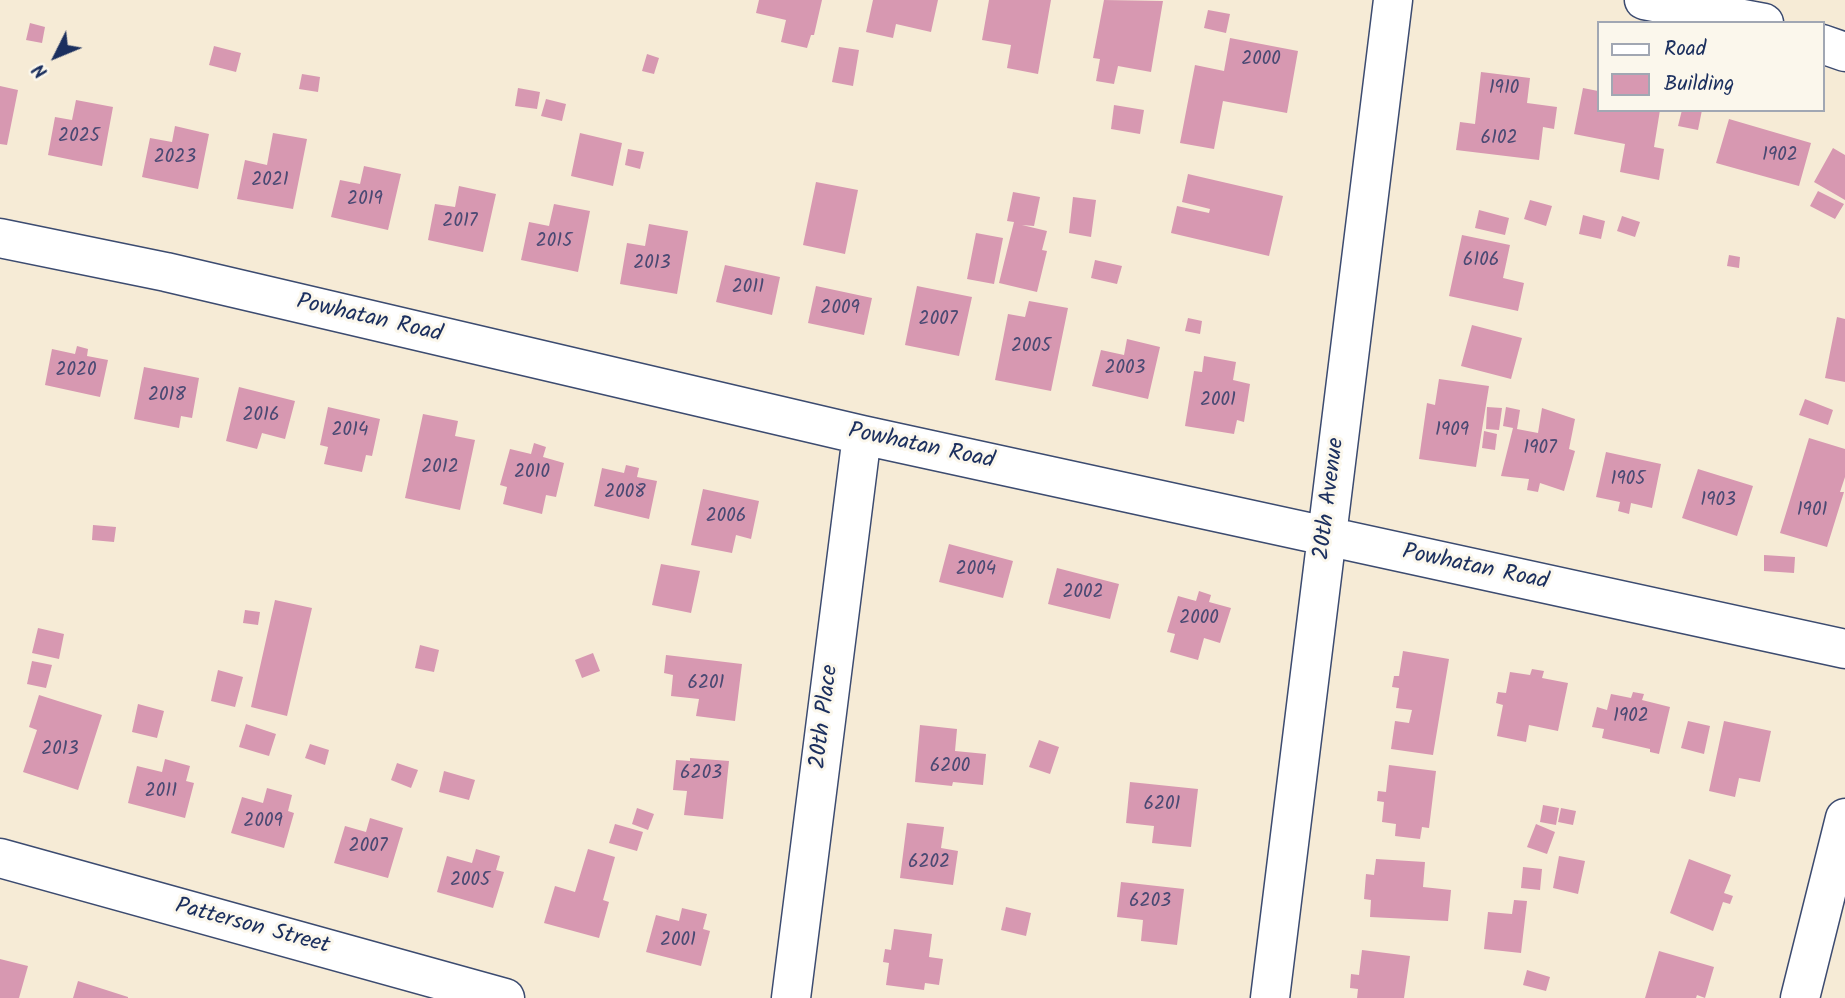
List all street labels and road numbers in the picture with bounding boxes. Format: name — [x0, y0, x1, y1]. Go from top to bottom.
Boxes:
street label: Powhatan Road — [293, 290, 445, 350]
street label: Powhatan Road — [845, 419, 997, 477]
street label: 20th Avenue — [1310, 436, 1352, 562]
street label: Powhatan Road — [1399, 540, 1551, 598]
street label: 20th Place — [806, 663, 846, 771]
street label: Patterson Street — [172, 894, 332, 962]

